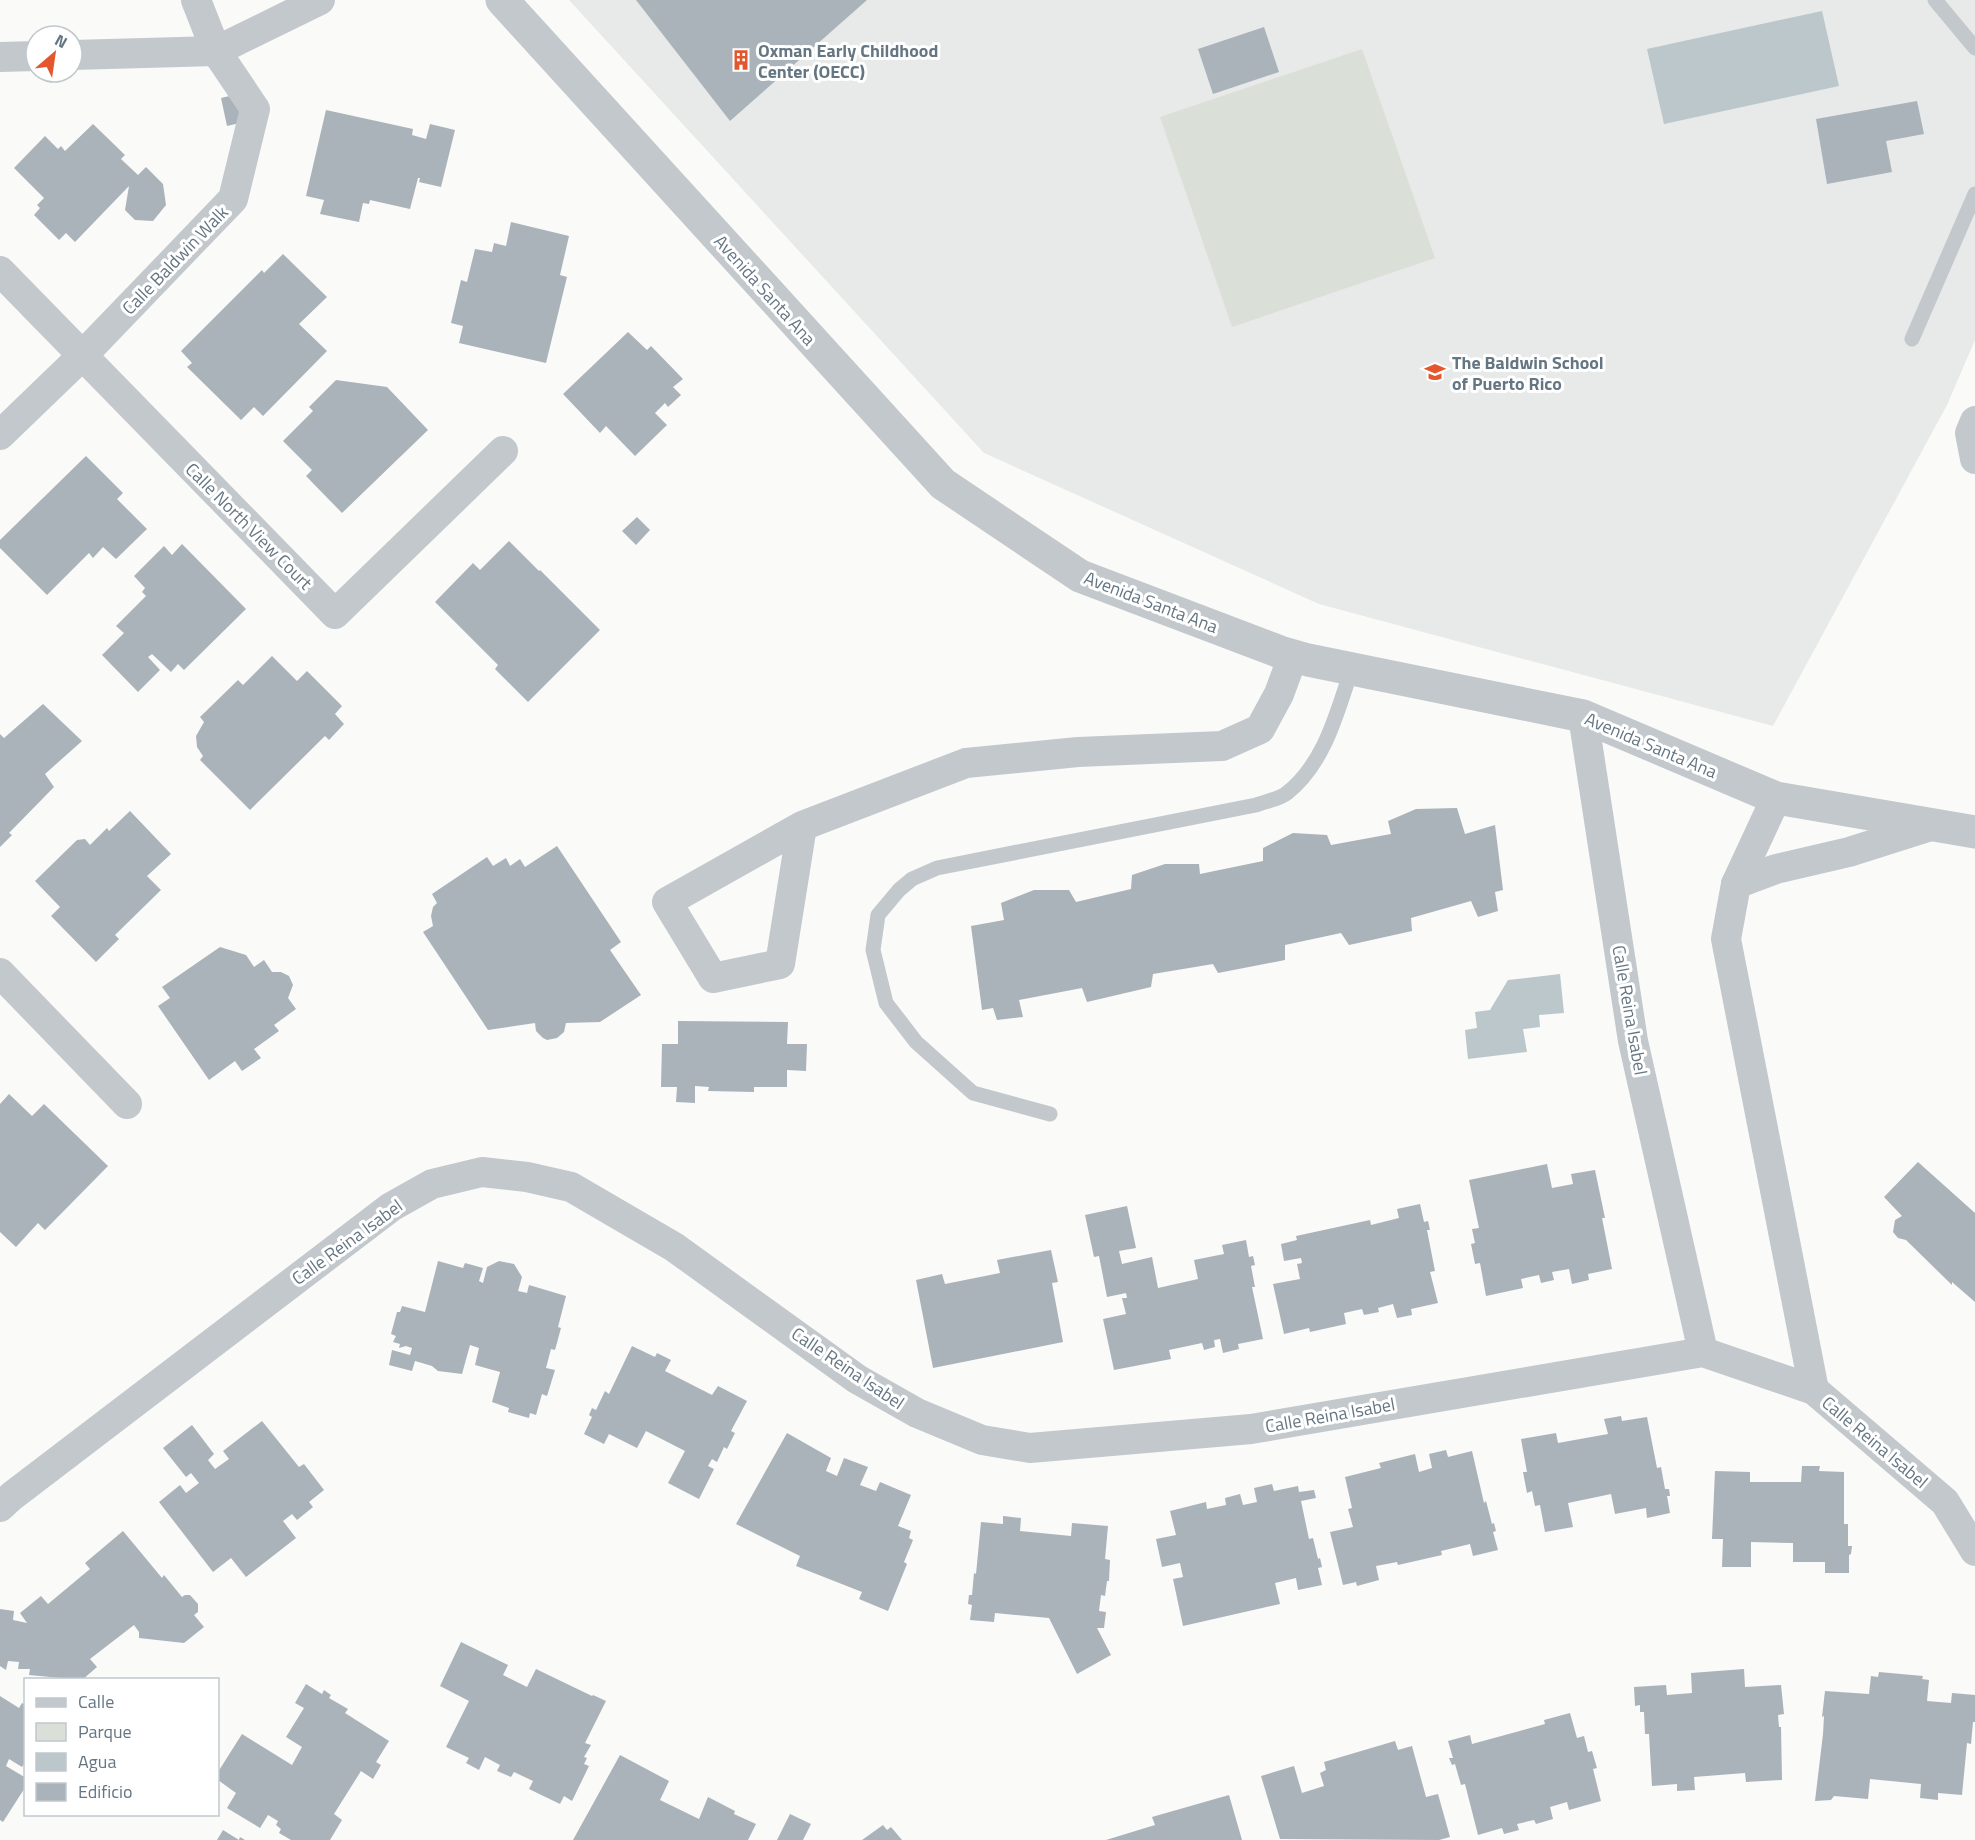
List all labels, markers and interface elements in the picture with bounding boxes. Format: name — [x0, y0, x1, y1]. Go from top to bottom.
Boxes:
north arrow — [24, 24, 84, 84]
text: N — [51, 28, 72, 54]
place label: Oxman Early Childhood Center (OECC) — [758, 37, 938, 85]
building icon: Oxman Early Childhood Center (OECC) — [729, 48, 753, 72]
street label: Calle Baldwin Walk — [116, 199, 235, 321]
street label: Avenida Santa Ana — [708, 228, 822, 352]
place label: The Baldwin School of Puerto Rico — [1452, 349, 1604, 397]
school or university icon: The Baldwin School of Puerto Rico — [1423, 360, 1447, 384]
street label: Calle North View Court — [179, 456, 319, 596]
street label: Avenida Santa Ana — [1080, 564, 1222, 640]
street label: Avenida Santa Ana — [1581, 705, 1721, 785]
street label: Calle Reina Isabel — [1605, 943, 1655, 1077]
street label: Calle Reina Isabel — [286, 1192, 408, 1292]
street label: Calle Reina Isabel — [786, 1320, 910, 1416]
street label: Calle Reina Isabel — [1816, 1389, 1934, 1495]
street label: Calle Reina Isabel — [1263, 1390, 1397, 1440]
legend — [24, 1678, 219, 1816]
text: Calle — [78, 1688, 114, 1715]
text: Parque — [78, 1718, 132, 1745]
text: Agua — [78, 1748, 116, 1775]
text: Edificio — [78, 1778, 132, 1805]

